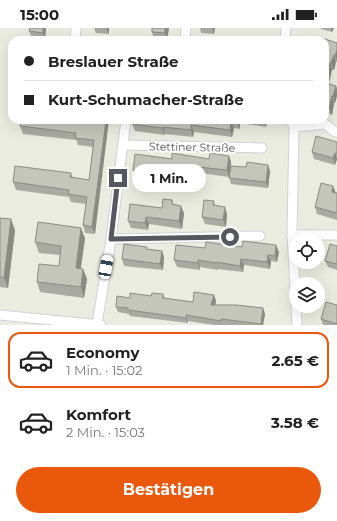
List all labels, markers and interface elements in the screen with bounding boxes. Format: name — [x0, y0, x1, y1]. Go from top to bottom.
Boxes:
text: 15:00 — [20, 5, 59, 24]
text: Breslauer Straße — [48, 52, 179, 71]
text: Kurt-Schumacher-Straße — [48, 90, 244, 109]
street label: Stettiner Straße — [149, 139, 236, 155]
callout: 1 Min. — [132, 164, 206, 192]
route end — [109, 169, 127, 187]
text: 1 Min. — [150, 170, 188, 186]
route start — [221, 228, 239, 246]
map controls — [289, 233, 325, 313]
button: locate — [289, 233, 325, 269]
car — [98, 254, 114, 280]
button: layers — [289, 277, 325, 313]
icon: car — [18, 342, 54, 378]
text: Economy — [66, 343, 139, 362]
text: 2.65 € — [271, 351, 319, 370]
text: 1 Min. · 15:02 — [66, 362, 142, 378]
icon: car — [18, 404, 54, 440]
text: Komfort — [66, 405, 131, 424]
text: 3.58 € — [271, 413, 319, 432]
text: 2 Min. · 15:03 — [66, 424, 145, 440]
button: Bestätigen — [16, 467, 321, 513]

